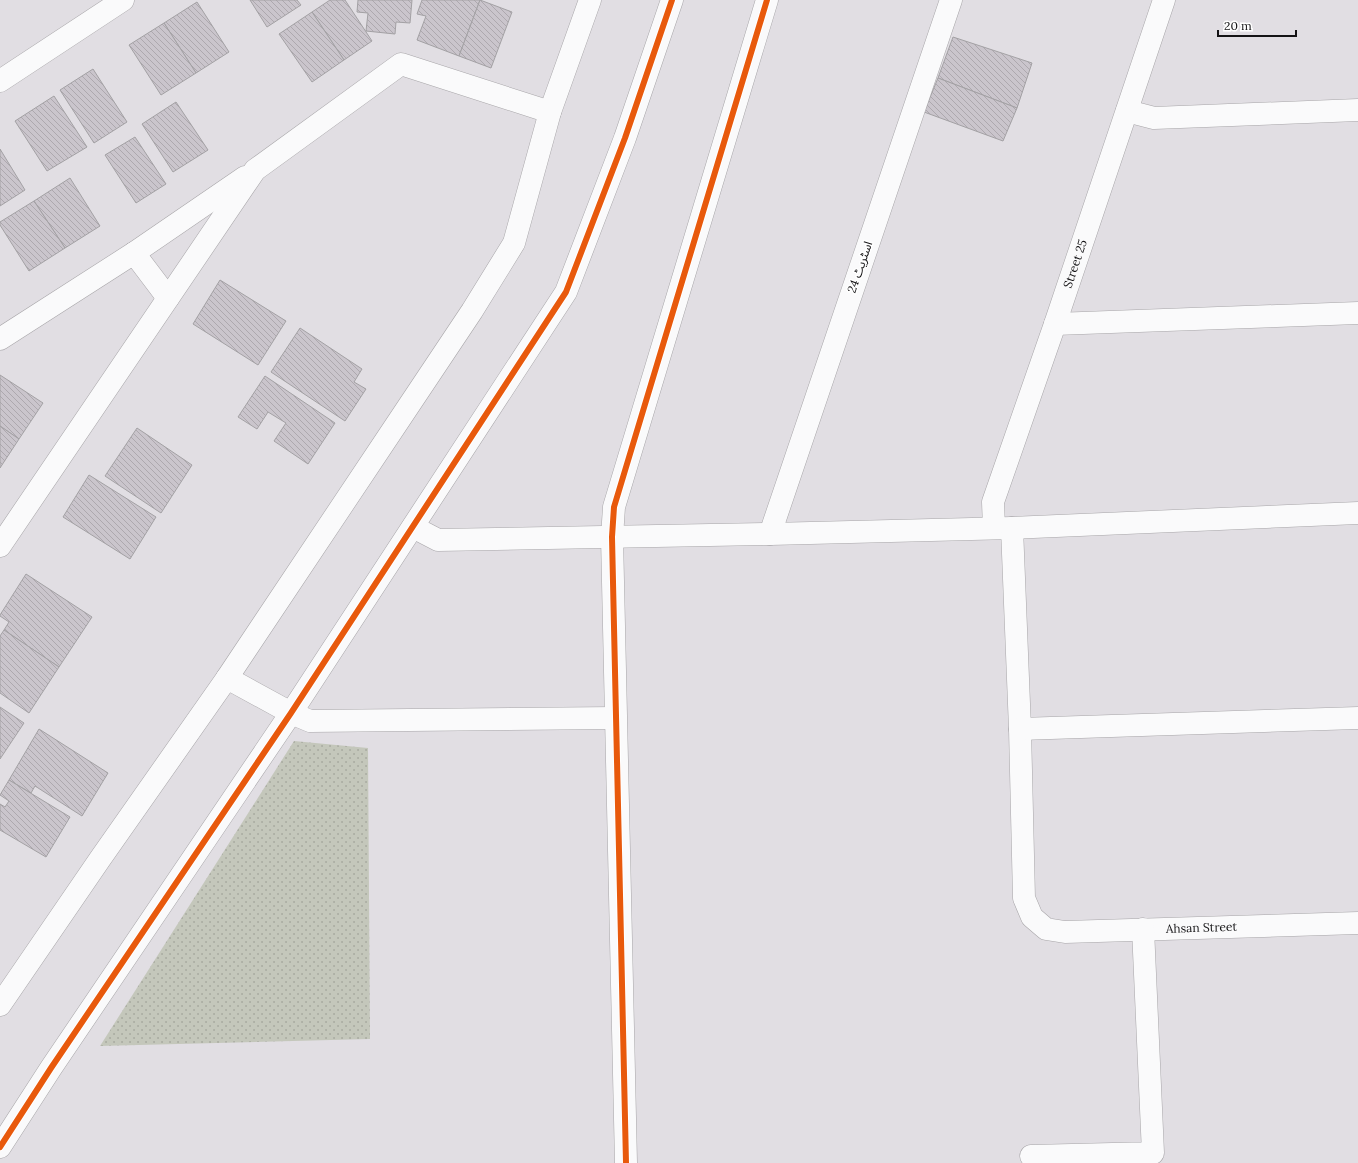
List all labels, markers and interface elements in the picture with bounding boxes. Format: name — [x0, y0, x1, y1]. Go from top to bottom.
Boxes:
scale bar — [1218, 12, 1296, 38]
text: 20 m — [1224, 18, 1252, 33]
street label: Street 25 — [1060, 237, 1090, 290]
street label: اسٹریٹ 24 — [844, 239, 875, 295]
street label: Ahsan Street — [1165, 919, 1237, 936]

